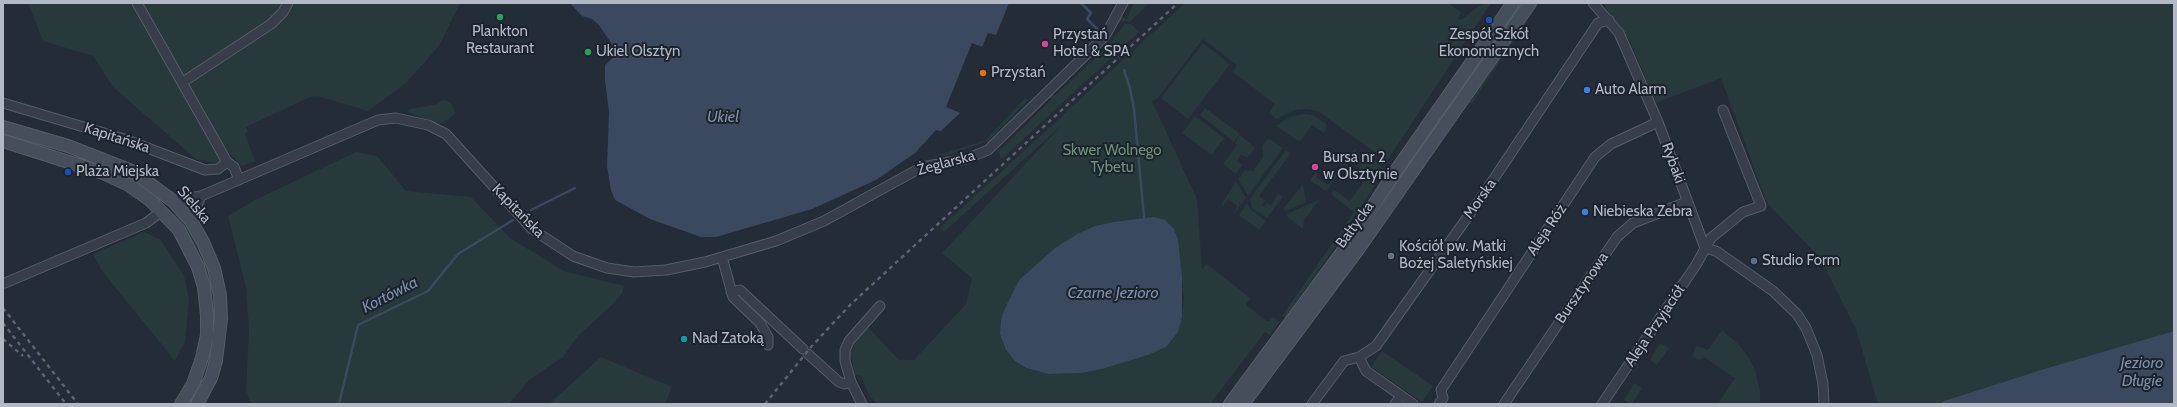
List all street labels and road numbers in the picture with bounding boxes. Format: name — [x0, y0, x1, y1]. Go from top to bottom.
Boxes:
street label: Kapitańska — [82, 119, 152, 157]
street label: Rybaki — [1657, 140, 1689, 186]
street label: Żeglarska — [915, 147, 977, 179]
street label: Morska — [1460, 175, 1500, 223]
street label: Kapitańska — [488, 180, 548, 242]
street label: Sielska — [173, 183, 215, 227]
street label: Bałtycka — [1332, 198, 1378, 252]
street label: Aleja Róż — [1523, 201, 1571, 259]
street label: Bursztynowa — [1552, 249, 1612, 327]
street label: Aleja Przyjaciół — [1621, 282, 1689, 370]

